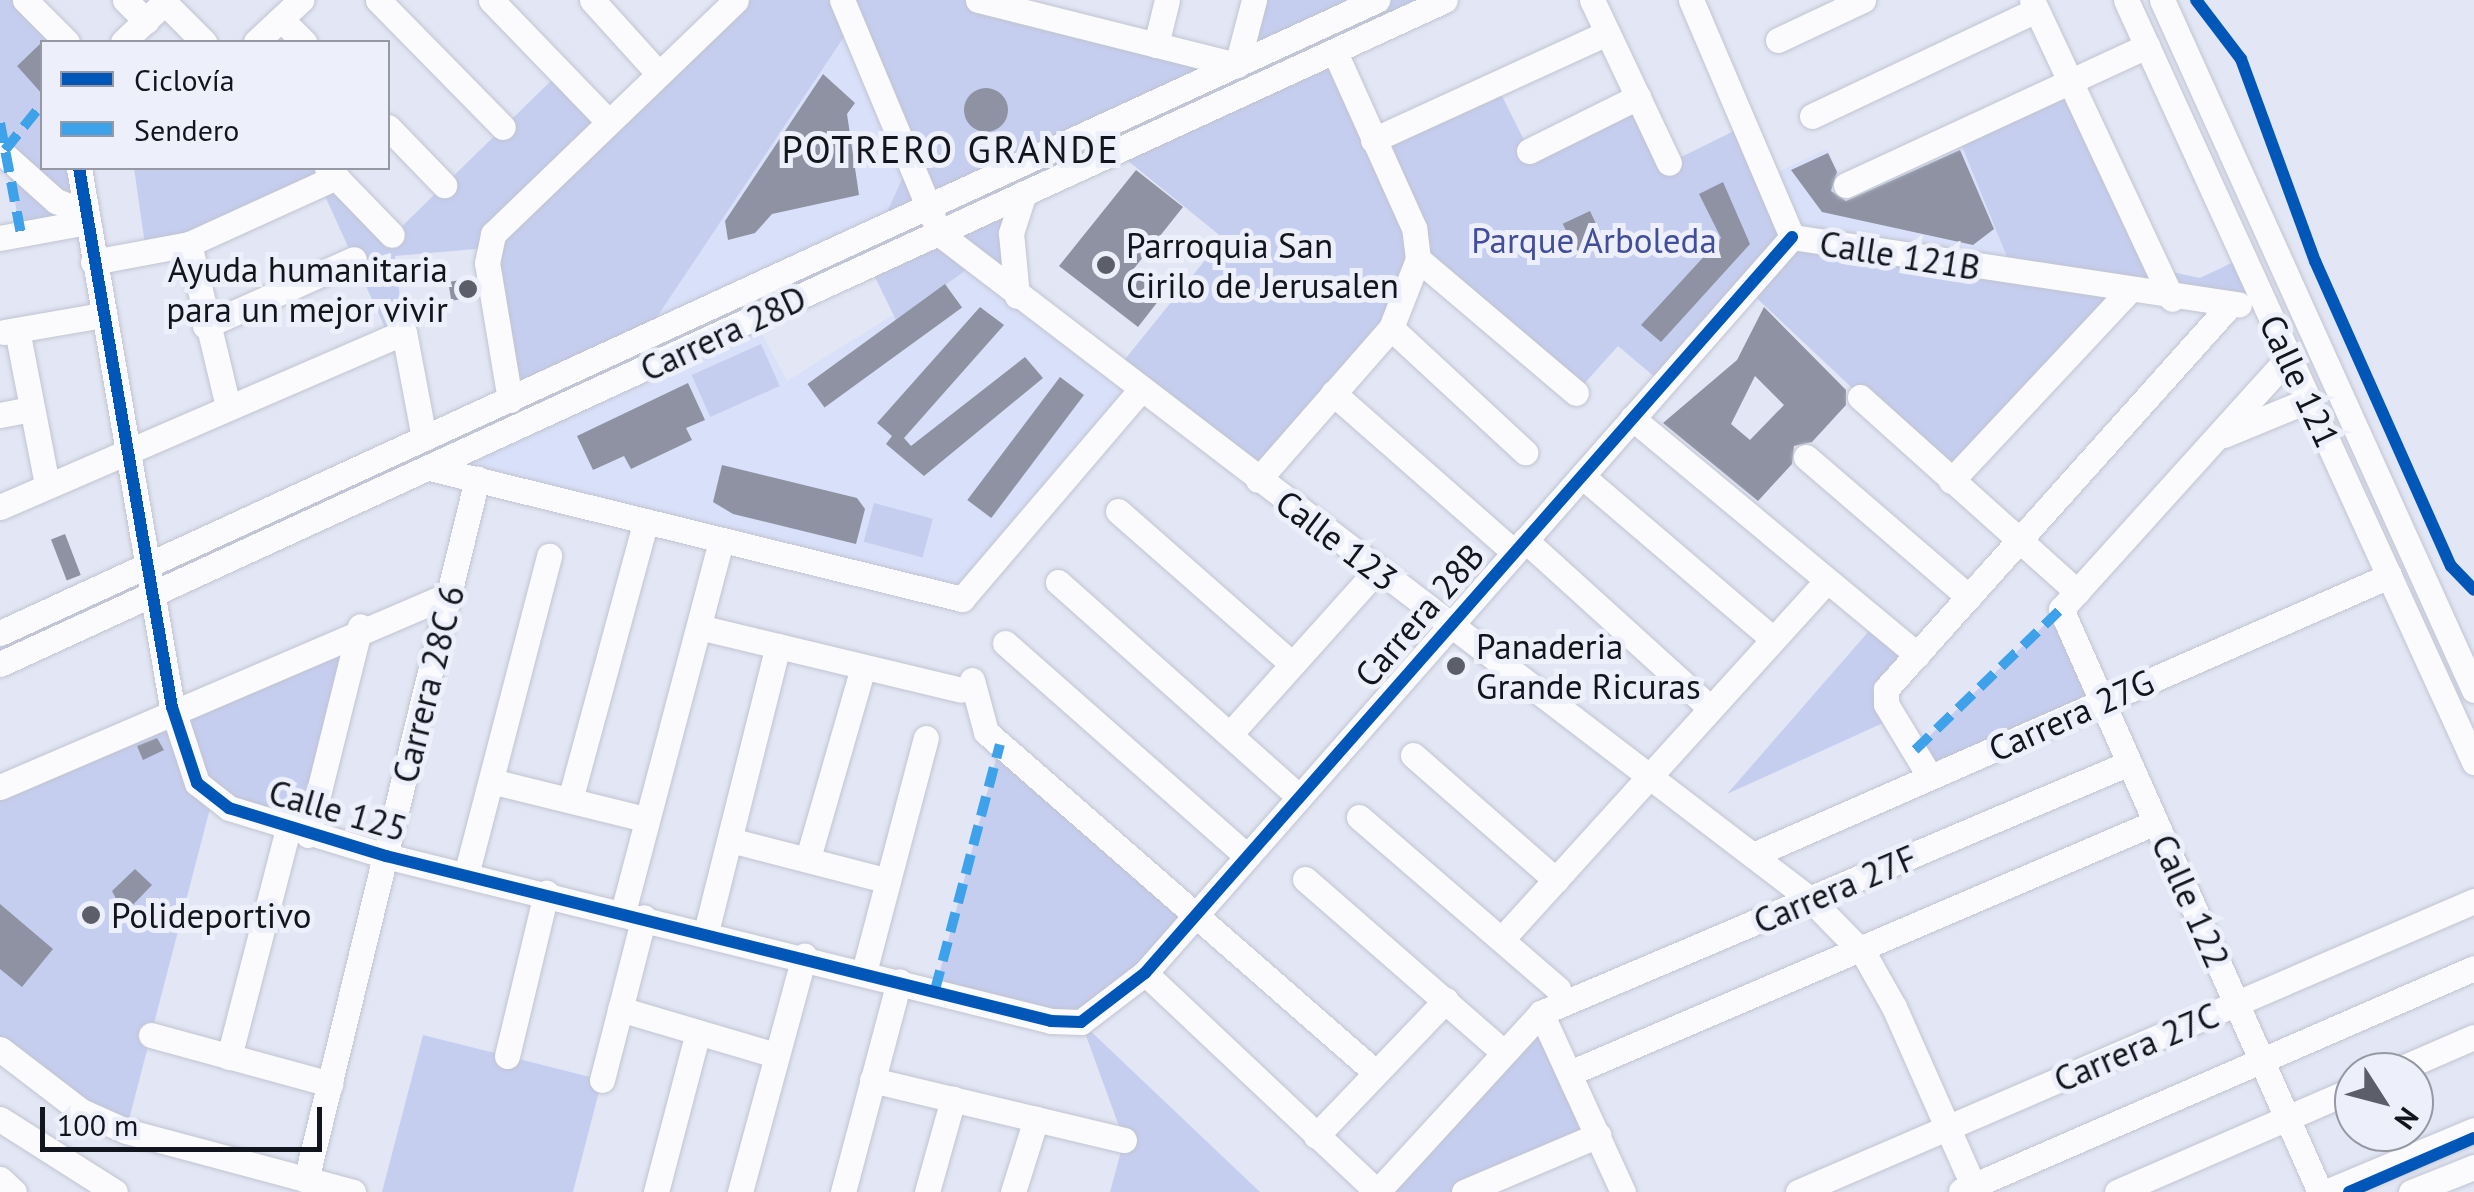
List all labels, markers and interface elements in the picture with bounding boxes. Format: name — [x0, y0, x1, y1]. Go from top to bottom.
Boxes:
legend — [40, 40, 390, 170]
text: Ciclovía — [134, 60, 235, 99]
text: Sendero — [134, 110, 239, 149]
district label: POTRERO GRANDE — [782, 126, 1120, 172]
park label: Parque Arboleda — [1471, 219, 1717, 261]
street label: Calle 121B — [1817, 222, 1983, 288]
place label: Parroquia San Cirilo de Jerusalen — [1126, 224, 1399, 306]
place label: Ayuda humanitaria para un mejor vivir — [166, 248, 448, 330]
marker: Parroquia San Cirilo de Jerusalen — [1095, 254, 1117, 276]
street label: Carrera 28D — [633, 276, 813, 390]
marker: Ayuda humanitaria para un mejor vivir — [457, 278, 479, 300]
street label: Calle 121 — [2251, 308, 2349, 454]
street label: Calle 123 — [1268, 481, 1406, 599]
street label: Carrera 28B — [1346, 535, 1492, 695]
street label: Carrera 28C 6 — [383, 580, 473, 788]
place label: Panaderia Grande Ricuras — [1476, 625, 1701, 707]
marker: Panaderia Grande Ricuras — [1445, 655, 1467, 677]
street label: Carrera 27G — [1982, 660, 2160, 770]
street label: Calle 125 — [264, 770, 412, 850]
street label: Calle 122 — [2143, 828, 2239, 974]
street label: Carrera 27F — [1747, 836, 1923, 942]
place label: Polideportivo — [111, 894, 311, 936]
marker: Polideportivo — [80, 904, 102, 926]
street label: Carrera 27C — [2047, 994, 2225, 1100]
north arrow — [2334, 1052, 2434, 1152]
scale bar — [45, 1087, 328, 1149]
text: N — [2387, 1100, 2427, 1137]
text: 100 m — [57, 1105, 138, 1144]

